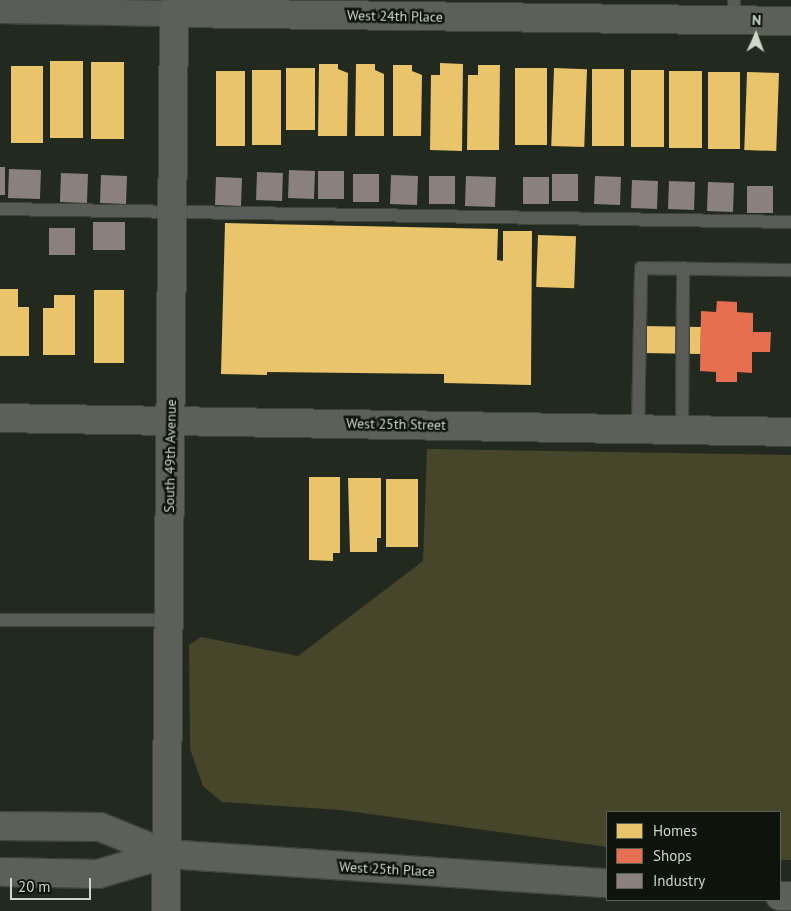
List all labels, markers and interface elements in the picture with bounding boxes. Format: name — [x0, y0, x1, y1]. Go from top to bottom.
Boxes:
street label: West 24th Place — [347, 7, 443, 25]
north arrow — [731, 10, 781, 60]
text: N — [752, 11, 761, 29]
street label: South 49th Avenue — [161, 399, 179, 513]
street label: West 25th Street — [346, 415, 446, 433]
legend — [606, 811, 781, 901]
text: Homes — [653, 821, 697, 840]
text: Shops — [653, 846, 692, 865]
street label: West 25th Place — [339, 858, 435, 880]
scale bar — [12, 868, 94, 900]
text: Industry — [653, 871, 705, 890]
text: 20 m — [18, 877, 51, 896]

